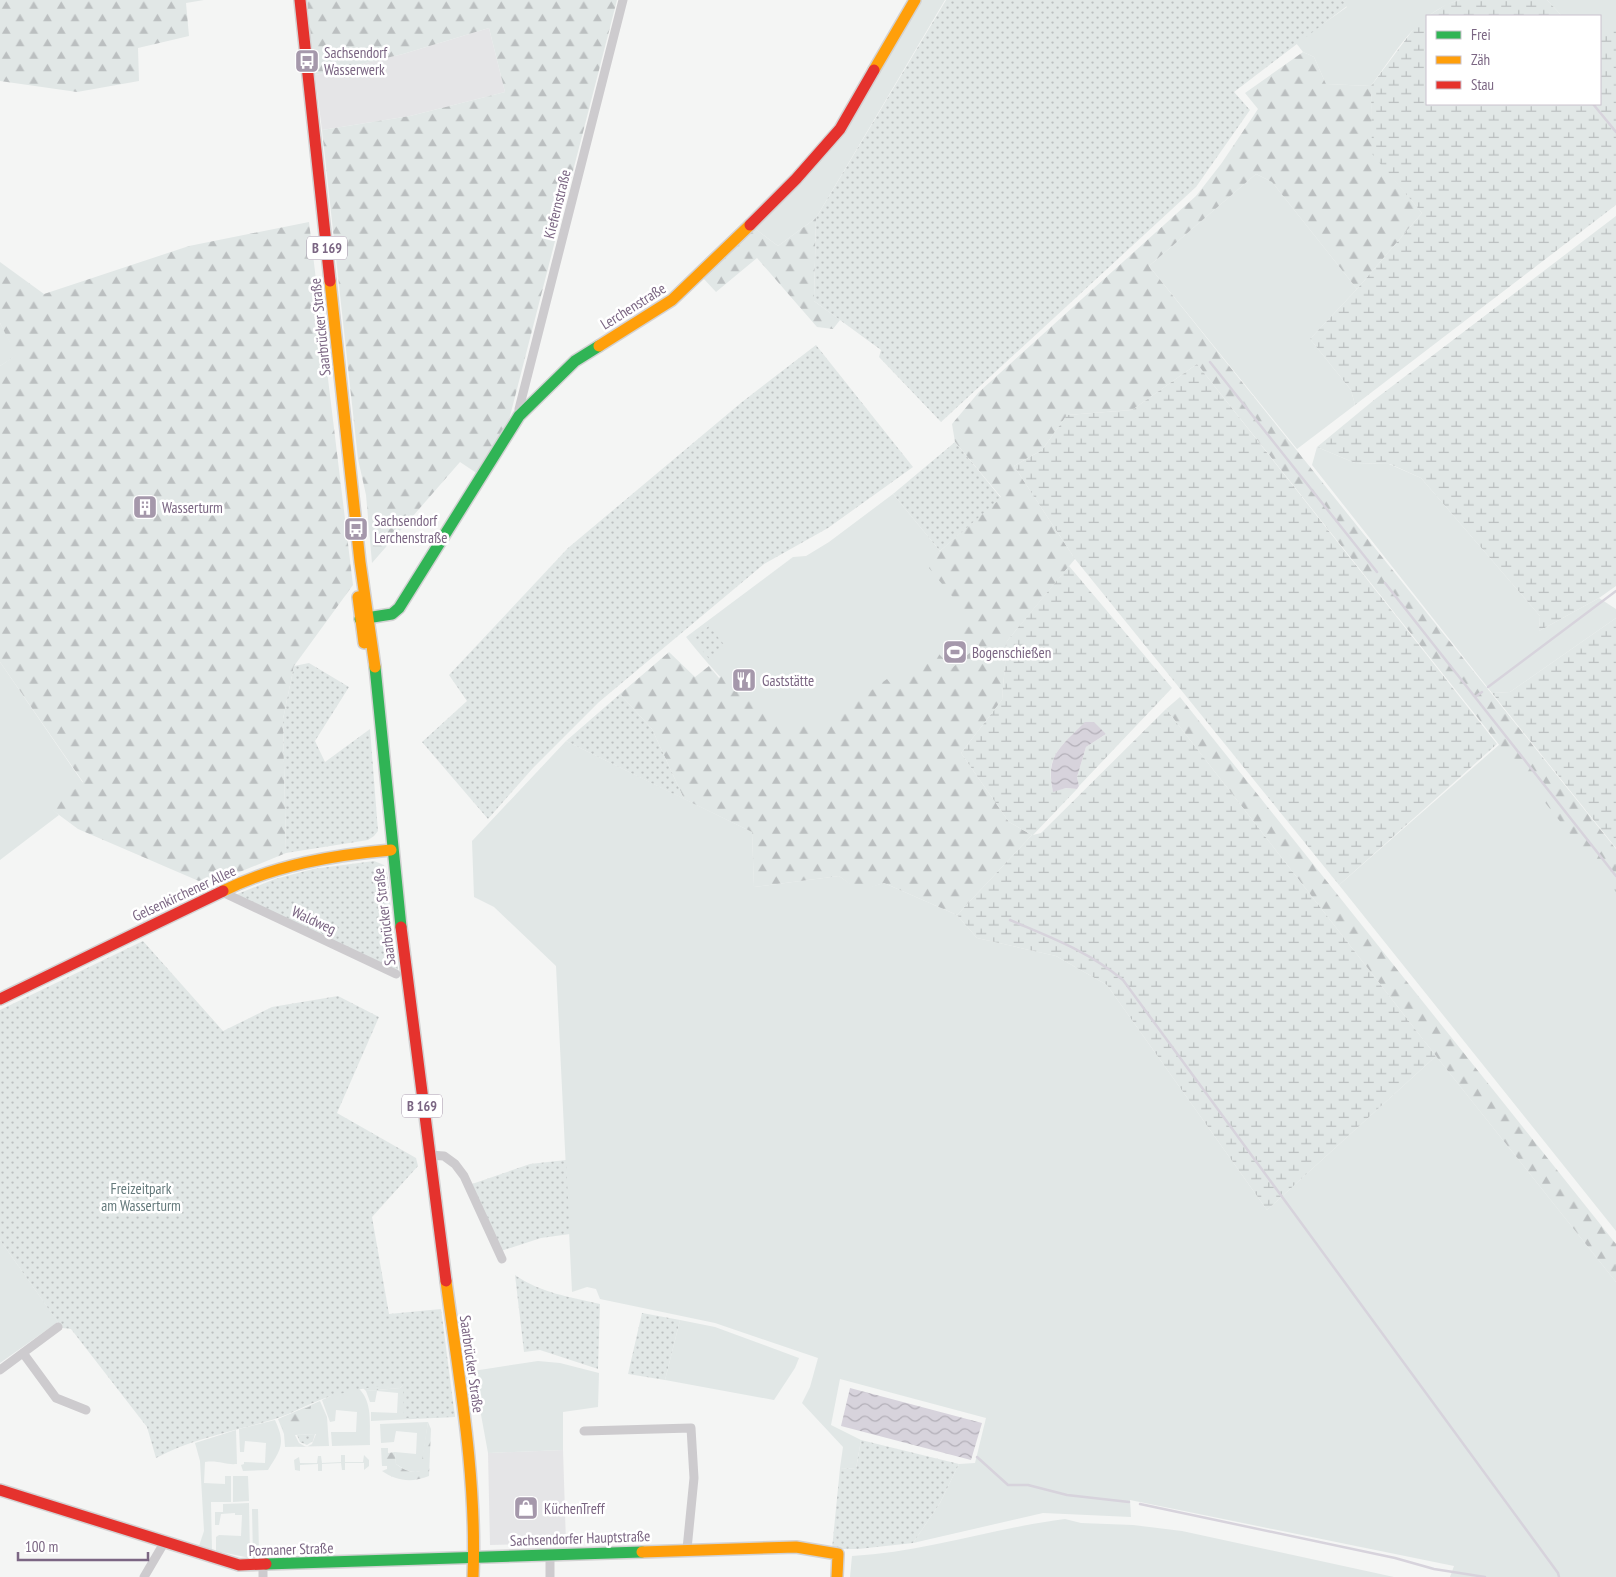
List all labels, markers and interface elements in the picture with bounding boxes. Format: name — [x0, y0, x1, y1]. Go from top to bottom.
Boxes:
legend — [1426, 15, 1601, 105]
text: Frei — [1471, 25, 1491, 44]
place label: Sachsendorf Wasserwerk — [324, 43, 388, 79]
bus stop icon: Sachsendorf Wasserwerk — [294, 48, 320, 74]
text: Zäh — [1471, 50, 1490, 69]
text: Stau — [1471, 75, 1494, 94]
street label: Kiefernstraße — [539, 168, 575, 240]
road number: B 169 — [307, 237, 347, 260]
street label: Saarbrücker Straße — [305, 277, 335, 377]
street label: Lerchenstraße — [597, 278, 669, 334]
building icon: Wasserturm — [132, 494, 158, 520]
place label: Wasserturm — [162, 498, 223, 517]
place label: Sachsendorf Lerchenstraße — [374, 511, 447, 547]
bus stop icon: Sachsendorf Lerchenstraße — [343, 516, 369, 542]
sports icon: Bogenschießen — [942, 639, 968, 665]
place label: Bogenschießen — [972, 643, 1051, 662]
restaurant icon: Gaststätte — [731, 667, 757, 693]
place label: Gaststätte — [762, 671, 814, 690]
street label: Gelsenkirchener Allee — [129, 861, 239, 925]
street label: Saarbrücker Straße — [369, 867, 399, 967]
street label: Waldweg — [289, 901, 339, 939]
road number: B 169 — [402, 1094, 442, 1118]
park label: Freizeitpark am Wasserturm — [101, 1179, 181, 1215]
street label: Saarbrücker Straße — [456, 1314, 488, 1414]
shop icon: KüchenTreff — [513, 1495, 539, 1521]
place label: KüchenTreff — [544, 1499, 606, 1518]
street label: Sachsendorfer Hauptstraße — [509, 1526, 651, 1550]
scale bar — [18, 1530, 148, 1562]
text: 100 m — [25, 1537, 58, 1556]
street label: Poznaner Straße — [248, 1538, 334, 1560]

